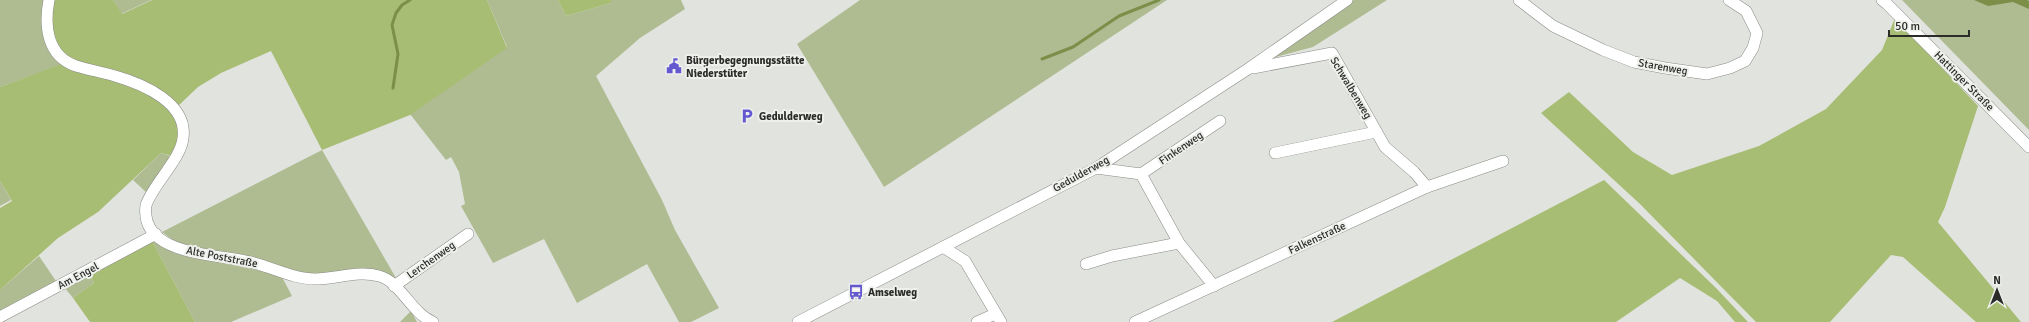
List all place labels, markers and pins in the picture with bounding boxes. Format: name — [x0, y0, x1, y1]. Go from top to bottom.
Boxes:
place label: Bürgerbegegnungsstätte Niederstüter — [686, 54, 805, 80]
public building icon: Bürgerbegegnungsstätte Niederstüter — [665, 57, 683, 75]
parking icon: Gedulderweg — [738, 107, 756, 125]
place label: Gedulderweg — [759, 110, 823, 123]
bus stop icon: Amselweg — [847, 283, 865, 301]
place label: Amselweg — [868, 286, 917, 299]

